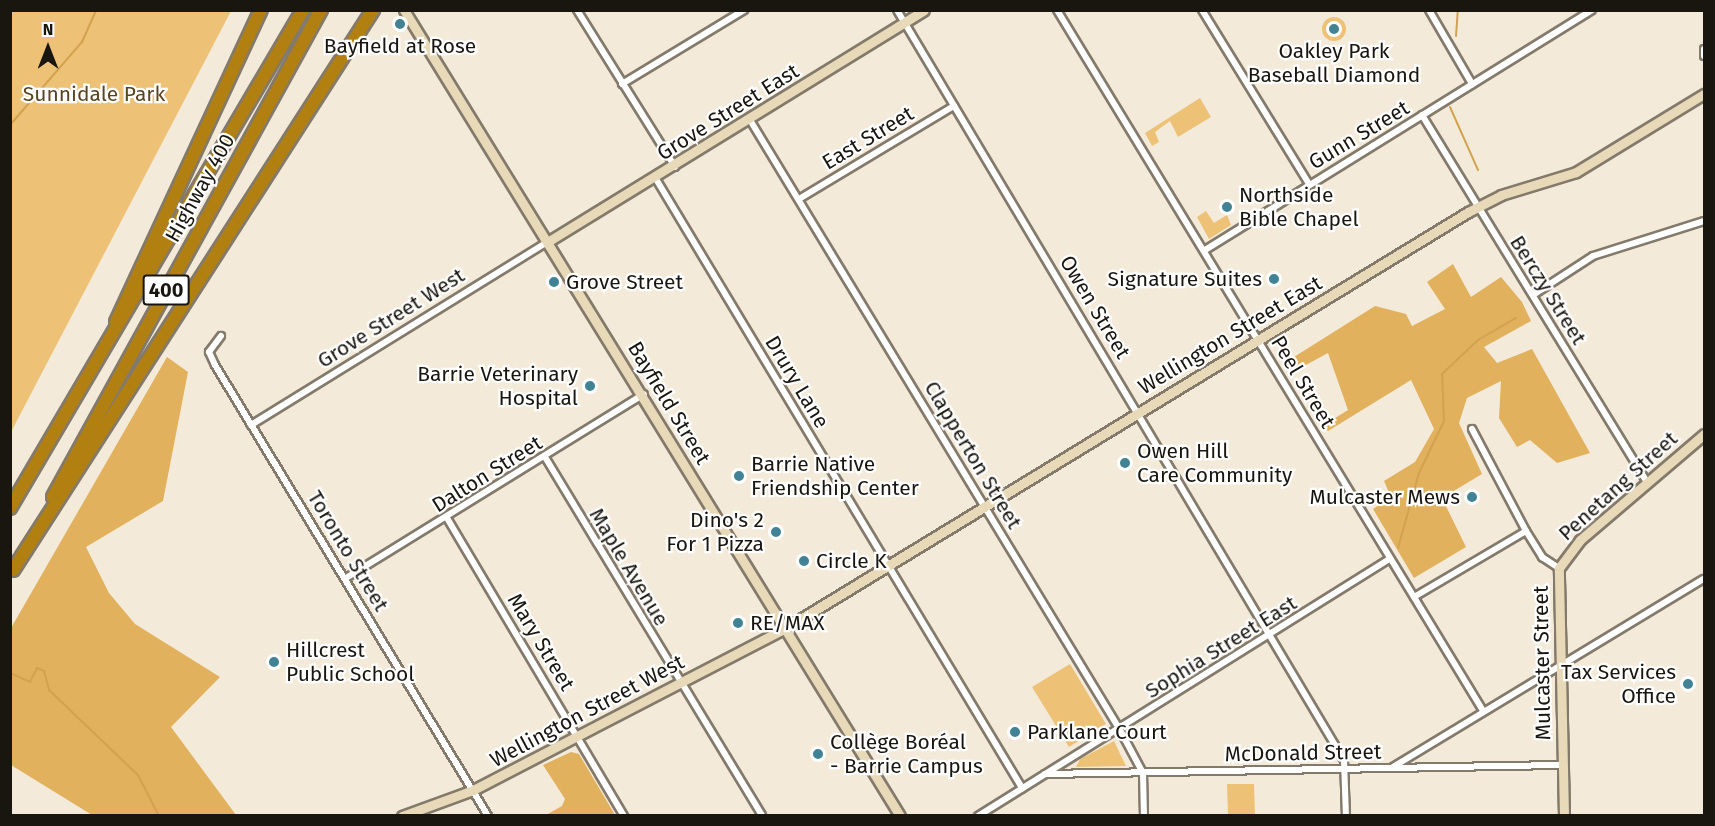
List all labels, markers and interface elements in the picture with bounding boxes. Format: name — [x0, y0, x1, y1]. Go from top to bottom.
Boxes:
marker: Bayfield at Rose — [393, 17, 407, 31]
north arrow — [18, 18, 78, 78]
text: N — [43, 20, 53, 39]
marker: Oakley Park Baseball Diamond — [1327, 22, 1341, 36]
place label: Bayfield at Rose — [324, 33, 476, 59]
place label: Oakley Park Baseball Diamond — [1248, 38, 1420, 88]
street label: Grove Street East — [653, 58, 803, 166]
park label: Sunnidale Park — [23, 81, 165, 107]
street label: Gunn Street — [1304, 95, 1414, 175]
street label: East Street — [818, 101, 918, 175]
street label: Highway 400 — [160, 129, 240, 247]
place label: Northside Bible Chapel — [1239, 182, 1359, 232]
marker: Northside Bible Chapel — [1220, 200, 1234, 214]
street label: Berczy Street — [1505, 231, 1591, 349]
street label: Owen Street — [1054, 251, 1136, 363]
street label: Grove Street West — [313, 263, 469, 373]
place label: Signature Suites — [1108, 266, 1262, 292]
place label: Grove Street — [566, 269, 683, 295]
street label: Wellington Street East — [1134, 270, 1326, 400]
marker: Signature Suites — [1267, 272, 1281, 286]
road number: 400 — [142, 273, 190, 307]
marker: Grove Street — [547, 275, 561, 289]
street label: Drury Lane — [760, 331, 834, 433]
street label: Peel Street — [1266, 331, 1340, 433]
street label: Bayfield Street — [622, 337, 716, 469]
place label: Barrie Veterinary Hospital — [417, 361, 578, 411]
street label: Clapperton Street — [919, 377, 1027, 533]
marker: Barrie Veterinary Hospital — [583, 379, 597, 393]
street label: Penetang Street — [1553, 426, 1683, 546]
street label: Dalton Street — [427, 430, 547, 518]
place label: Owen Hill Care Community — [1137, 438, 1292, 488]
place label: Barrie Native Friendship Center — [751, 451, 919, 501]
marker: Owen Hill Care Community — [1118, 456, 1132, 470]
marker: Barrie Native Friendship Center — [732, 469, 746, 483]
place label: Mulcaster Mews — [1310, 484, 1460, 510]
street label: Toronto Street — [302, 486, 394, 616]
marker: Mulcaster Mews — [1465, 490, 1479, 504]
street label: Maple Avenue — [584, 504, 674, 630]
place label: Dino's 2 For 1 Pizza — [666, 507, 764, 557]
marker: Dino's 2 For 1 Pizza — [769, 525, 783, 539]
place label: Circle K — [816, 548, 887, 574]
marker: Circle K — [797, 554, 811, 568]
street label: Mulcaster Street — [1528, 585, 1556, 741]
street label: Mary Street — [502, 589, 580, 695]
street label: Sophia Street East — [1141, 590, 1301, 704]
place label: RE/MAX — [750, 610, 825, 636]
marker: RE/MAX — [731, 616, 745, 630]
place label: Hillcrest Public School — [286, 637, 414, 687]
street label: Wellington Street West — [486, 649, 688, 773]
marker: Hillcrest Public School — [267, 655, 281, 669]
place label: Tax Services Office — [1561, 659, 1676, 709]
marker: Tax Services Office — [1681, 677, 1695, 691]
place label: Parklane Court — [1027, 719, 1167, 745]
marker: Parklane Court — [1008, 725, 1022, 739]
place label: Collège Boréal - Barrie Campus — [830, 729, 983, 779]
street label: McDonald Street — [1224, 739, 1382, 767]
marker: Collège Boréal - Barrie Campus — [811, 747, 825, 761]

